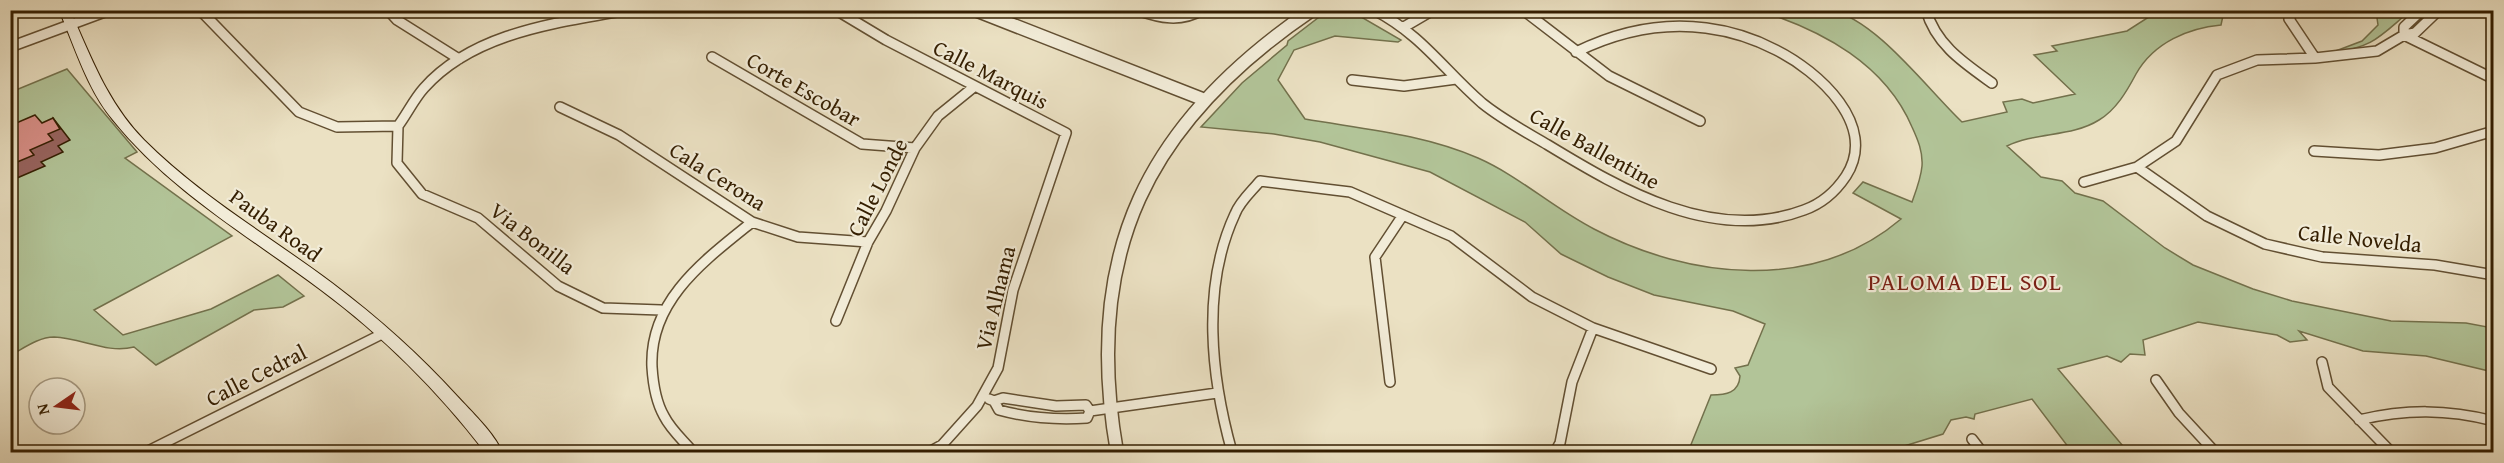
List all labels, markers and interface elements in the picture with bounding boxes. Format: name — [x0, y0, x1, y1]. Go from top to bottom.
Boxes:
street label: Calle Marquis — [928, 31, 1054, 117]
street label: Corte Escobar — [741, 43, 867, 135]
street label: Calle Ballentine — [1524, 99, 1666, 197]
street label: Calle Londe — [839, 132, 915, 242]
street label: Cala Cerona — [663, 134, 773, 219]
street label: Pauba Road — [223, 181, 329, 269]
street label: Via Bonilla — [483, 194, 583, 282]
street label: Calle Novelda — [2297, 216, 2424, 260]
street label: Via Alhama — [967, 242, 1024, 354]
district label: PALOMA DEL SOL — [1868, 264, 2062, 299]
street label: Calle Cedral — [200, 336, 312, 414]
north arrow — [27, 376, 87, 436]
text: N — [29, 401, 55, 418]

